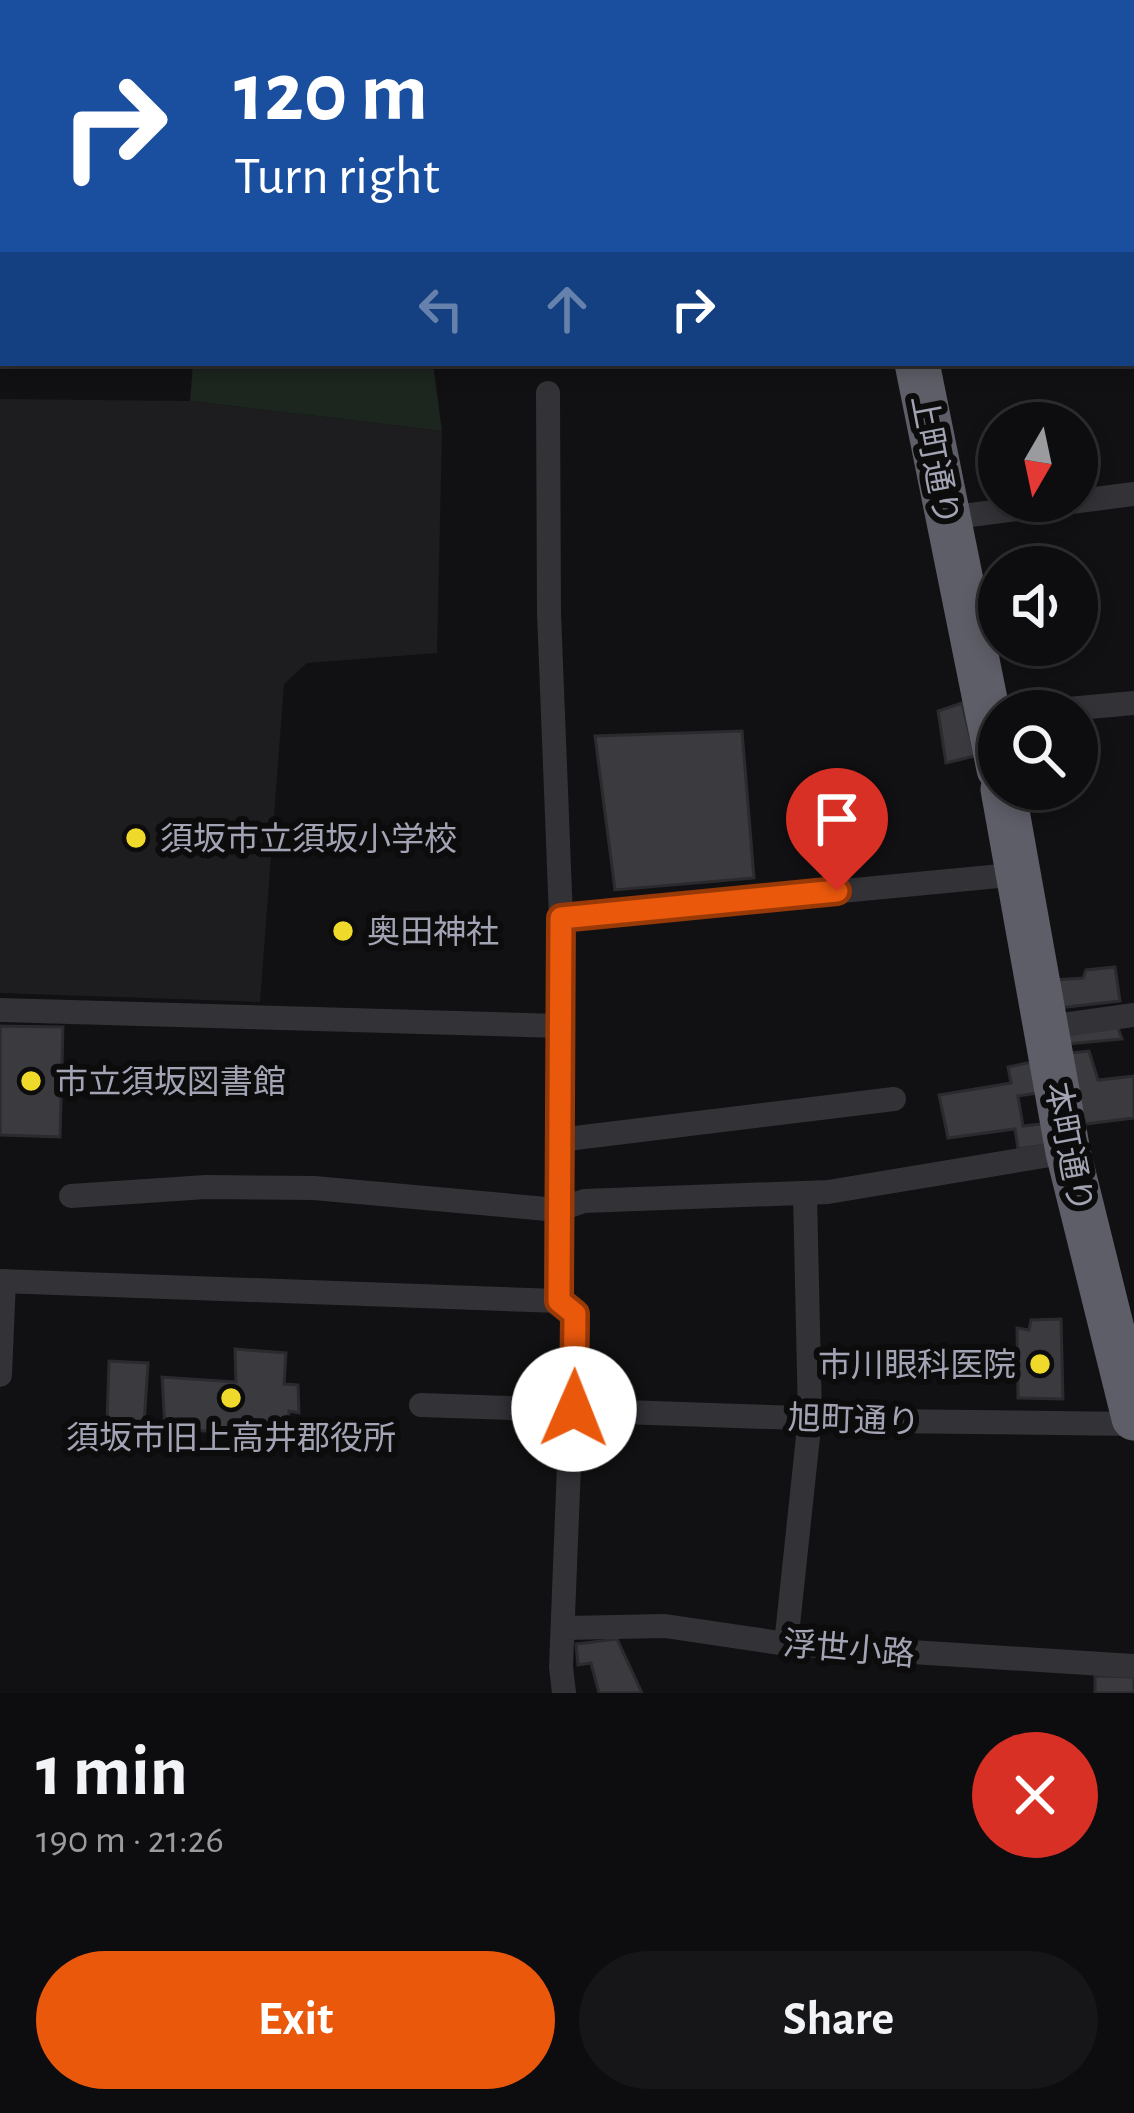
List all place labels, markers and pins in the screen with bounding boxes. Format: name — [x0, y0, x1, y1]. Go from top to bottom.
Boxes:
pin — [786, 768, 888, 891]
place label: 須坂市立須坂小学校 — [160, 822, 457, 857]
marker: 須坂市立須坂小学校 — [123, 825, 149, 851]
place label: 奥田神社 — [367, 915, 499, 950]
marker: 奥田神社 — [330, 918, 356, 944]
place label: 市立須坂図書館 — [55, 1065, 286, 1100]
marker: 市立須坂図書館 — [18, 1068, 44, 1094]
place label: 市川眼科医院 — [818, 1348, 1016, 1383]
marker: 市川眼科医院 — [1027, 1351, 1053, 1377]
marker: 須坂市旧上高井郡役所 — [218, 1385, 244, 1411]
place label: 須坂市旧上高井郡役所 — [66, 1421, 396, 1456]

